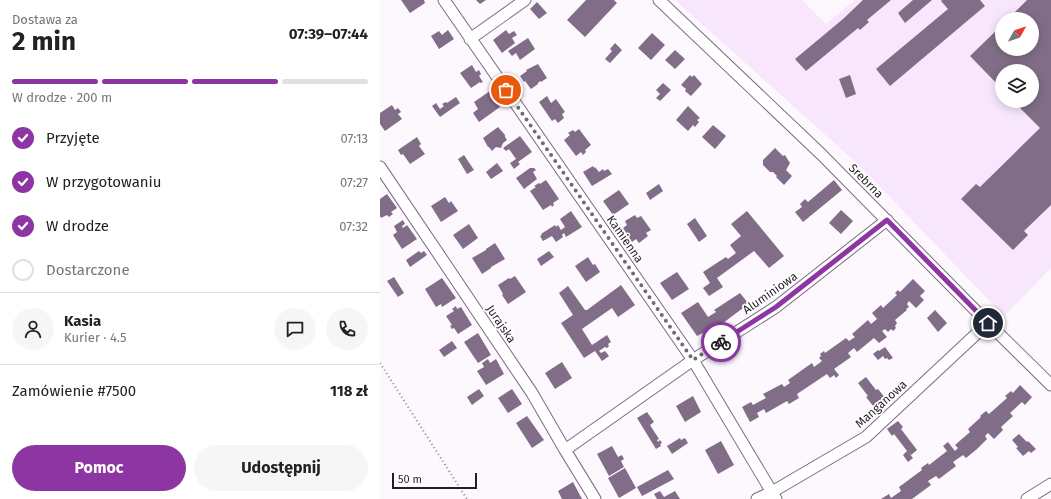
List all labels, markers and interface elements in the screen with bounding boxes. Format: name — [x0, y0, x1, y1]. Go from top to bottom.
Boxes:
text: Dostawa za — [12, 12, 78, 27]
north arrow — [995, 12, 1039, 56]
map controls — [995, 12, 1039, 108]
text: 07:39–07:44 — [289, 25, 368, 43]
text: 2 min — [12, 26, 76, 57]
button: layers — [995, 64, 1039, 108]
pin — [489, 73, 523, 107]
icon: bag — [495, 79, 517, 101]
text: W drodze · 200 m — [12, 90, 112, 105]
icon: check — [12, 127, 34, 149]
text: Przyjęte — [46, 129, 100, 147]
text: 07:13 — [341, 131, 368, 146]
street label: Srebrna — [846, 161, 886, 201]
icon: check — [12, 171, 34, 193]
text: W przygotowaniu — [46, 173, 162, 191]
text: 07:27 — [340, 175, 368, 190]
street label: Kamienna — [604, 213, 646, 265]
icon: check — [12, 215, 34, 237]
text: W drodze — [46, 217, 109, 235]
text: 07:32 — [339, 219, 368, 234]
text: Dostarczone — [46, 261, 130, 279]
street label: Aluminiowa — [740, 269, 800, 317]
street label: Jurajska — [483, 302, 519, 346]
pin — [971, 306, 1005, 340]
button: person — [12, 308, 54, 350]
button: chat — [274, 308, 316, 350]
button: phone — [326, 308, 368, 350]
text: Kasia — [64, 312, 101, 330]
icon: home — [977, 312, 999, 334]
courier — [701, 322, 741, 362]
text: Kurier · 4.5 — [64, 330, 127, 345]
icon: bike — [710, 331, 732, 353]
street label: Manganowa — [852, 377, 910, 431]
text: Zamówienie #7500 — [12, 382, 136, 400]
text: 118 zł — [330, 382, 368, 400]
button: Pomoc — [12, 445, 186, 491]
button: Udostępnij — [194, 445, 368, 491]
scale bar — [392, 471, 477, 490]
text: 50 m — [398, 473, 422, 486]

